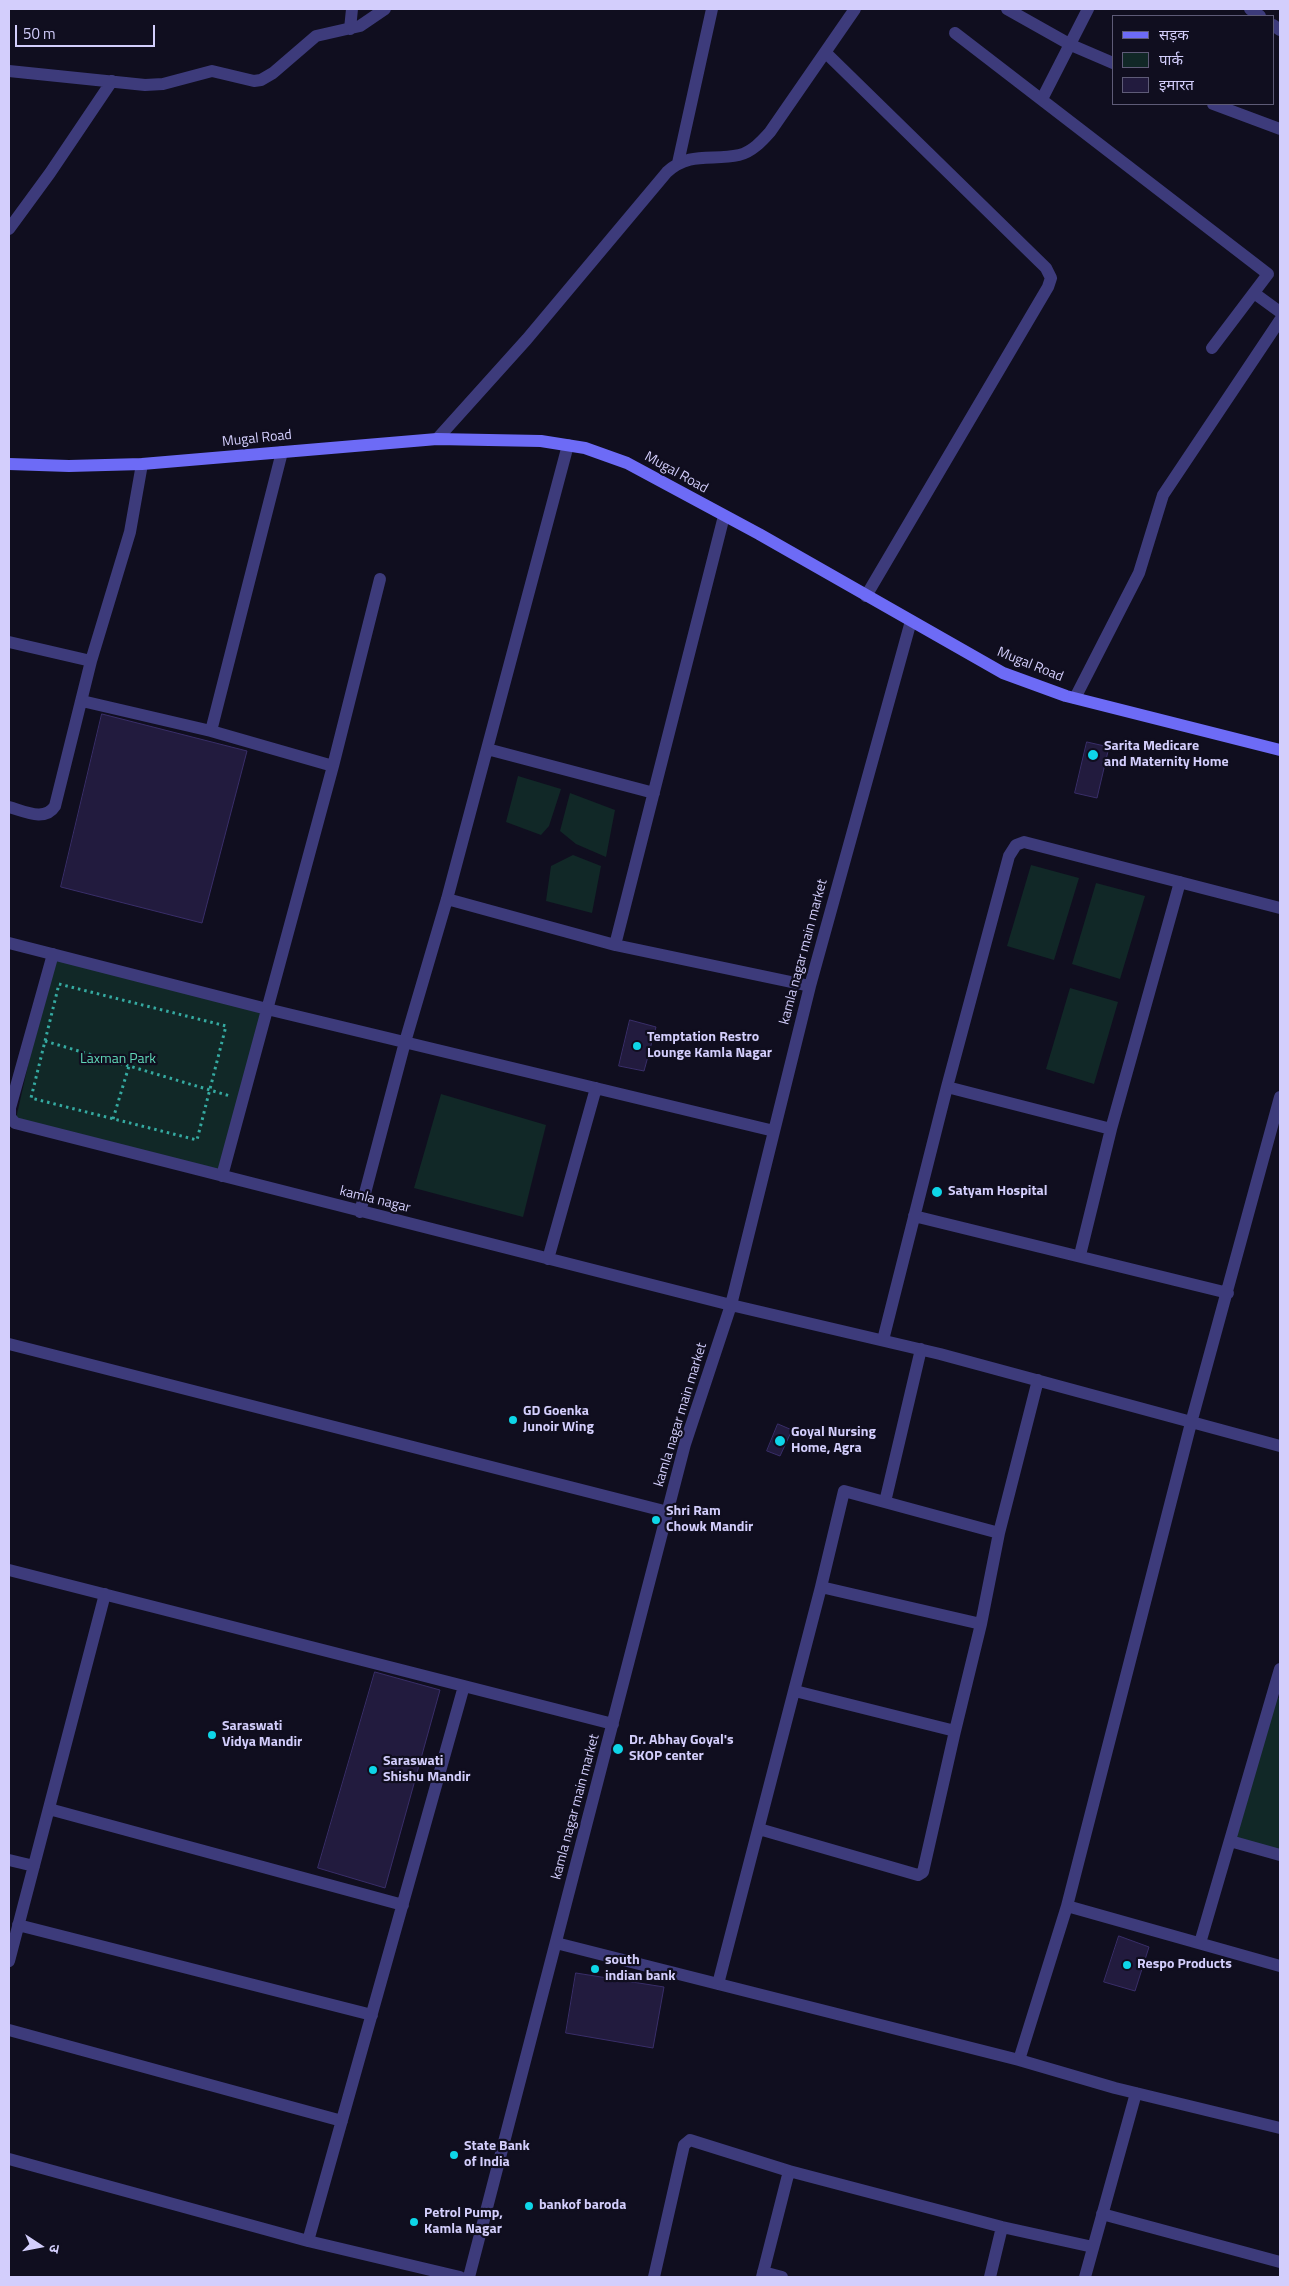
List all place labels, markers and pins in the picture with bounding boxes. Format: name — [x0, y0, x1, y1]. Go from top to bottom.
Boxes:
place label: Sarita Medicare and Maternity Home — [1104, 739, 1229, 772]
marker: Sarita Medicare and Maternity Home — [1086, 748, 1100, 762]
place label: Temptation Restro Lounge Kamla Nagar — [647, 1030, 772, 1062]
marker: Temptation Restro Lounge Kamla Nagar — [631, 1040, 643, 1052]
place label: Satyam Hospital — [948, 1184, 1047, 1200]
marker: Satyam Hospital — [930, 1185, 944, 1199]
place label: GD Goenka Junoir Wing — [523, 1404, 594, 1436]
marker: GD Goenka Junoir Wing — [507, 1414, 519, 1426]
place label: Goyal Nursing Home, Agra — [791, 1425, 876, 1458]
marker: Goyal Nursing Home, Agra — [773, 1434, 787, 1448]
place label: Shri Ram Chowk Mandir — [666, 1504, 753, 1536]
marker: Shri Ram Chowk Mandir — [650, 1514, 662, 1526]
place label: Saraswati Vidya Mandir — [222, 1719, 302, 1751]
marker: Saraswati Vidya Mandir — [206, 1729, 218, 1741]
place label: Dr. Abhay Goyal's SKOP center — [629, 1733, 734, 1765]
marker: Dr. Abhay Goyal's SKOP center — [611, 1742, 625, 1756]
place label: Saraswati Shishu Mandir — [383, 1754, 471, 1786]
marker: Saraswati Shishu Mandir — [367, 1764, 379, 1776]
place label: south indian bank — [605, 1953, 675, 1985]
place label: Respo Products — [1137, 1957, 1232, 1973]
marker: Respo Products — [1121, 1959, 1133, 1971]
marker: south indian bank — [589, 1963, 601, 1975]
place label: State Bank of India — [464, 2139, 530, 2172]
marker: State Bank of India — [448, 2149, 460, 2161]
place label: bankof baroda — [539, 2198, 626, 2214]
marker: bankof baroda — [523, 2200, 535, 2212]
place label: Petrol Pump, Kamla Nagar — [424, 2206, 503, 2238]
marker: Petrol Pump, Kamla Nagar — [408, 2216, 420, 2228]

